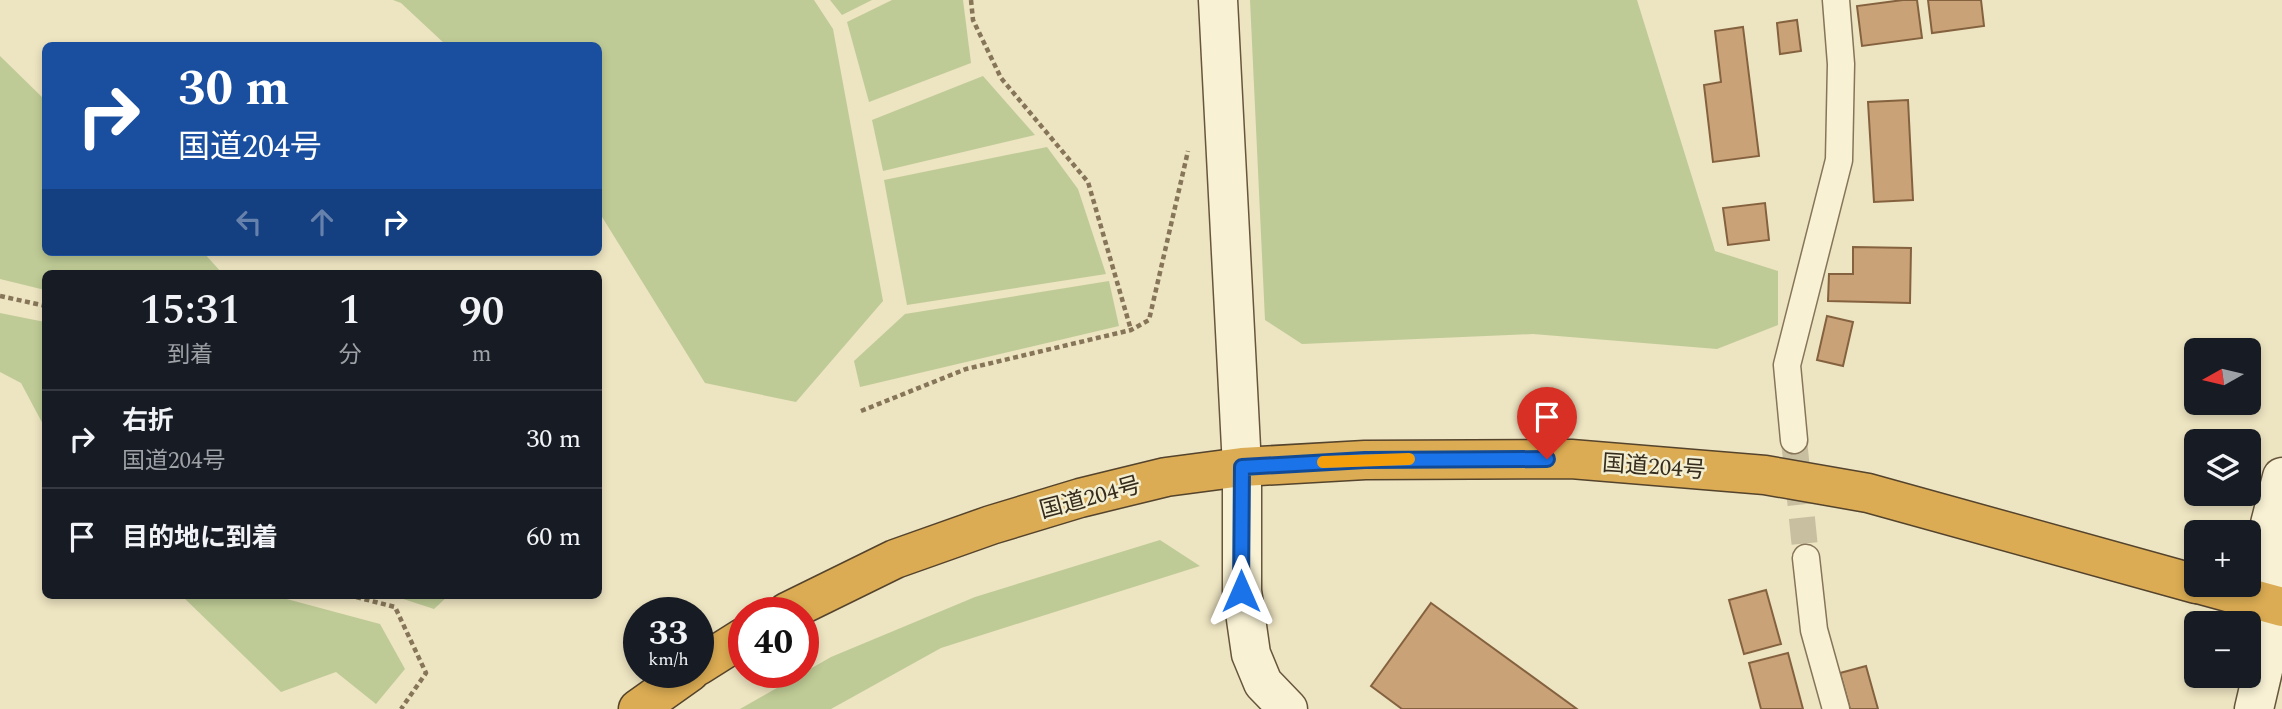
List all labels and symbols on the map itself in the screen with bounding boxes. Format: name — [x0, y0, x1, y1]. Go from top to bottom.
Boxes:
north arrow — [2184, 338, 2261, 415]
pin — [1517, 387, 1577, 459]
street label: 国道204号 — [1601, 446, 1707, 489]
street label: 国道204号 — [1036, 468, 1145, 529]
position arrow — [1204, 554, 1278, 628]
speed limit sign: 40 — [728, 597, 819, 688]

